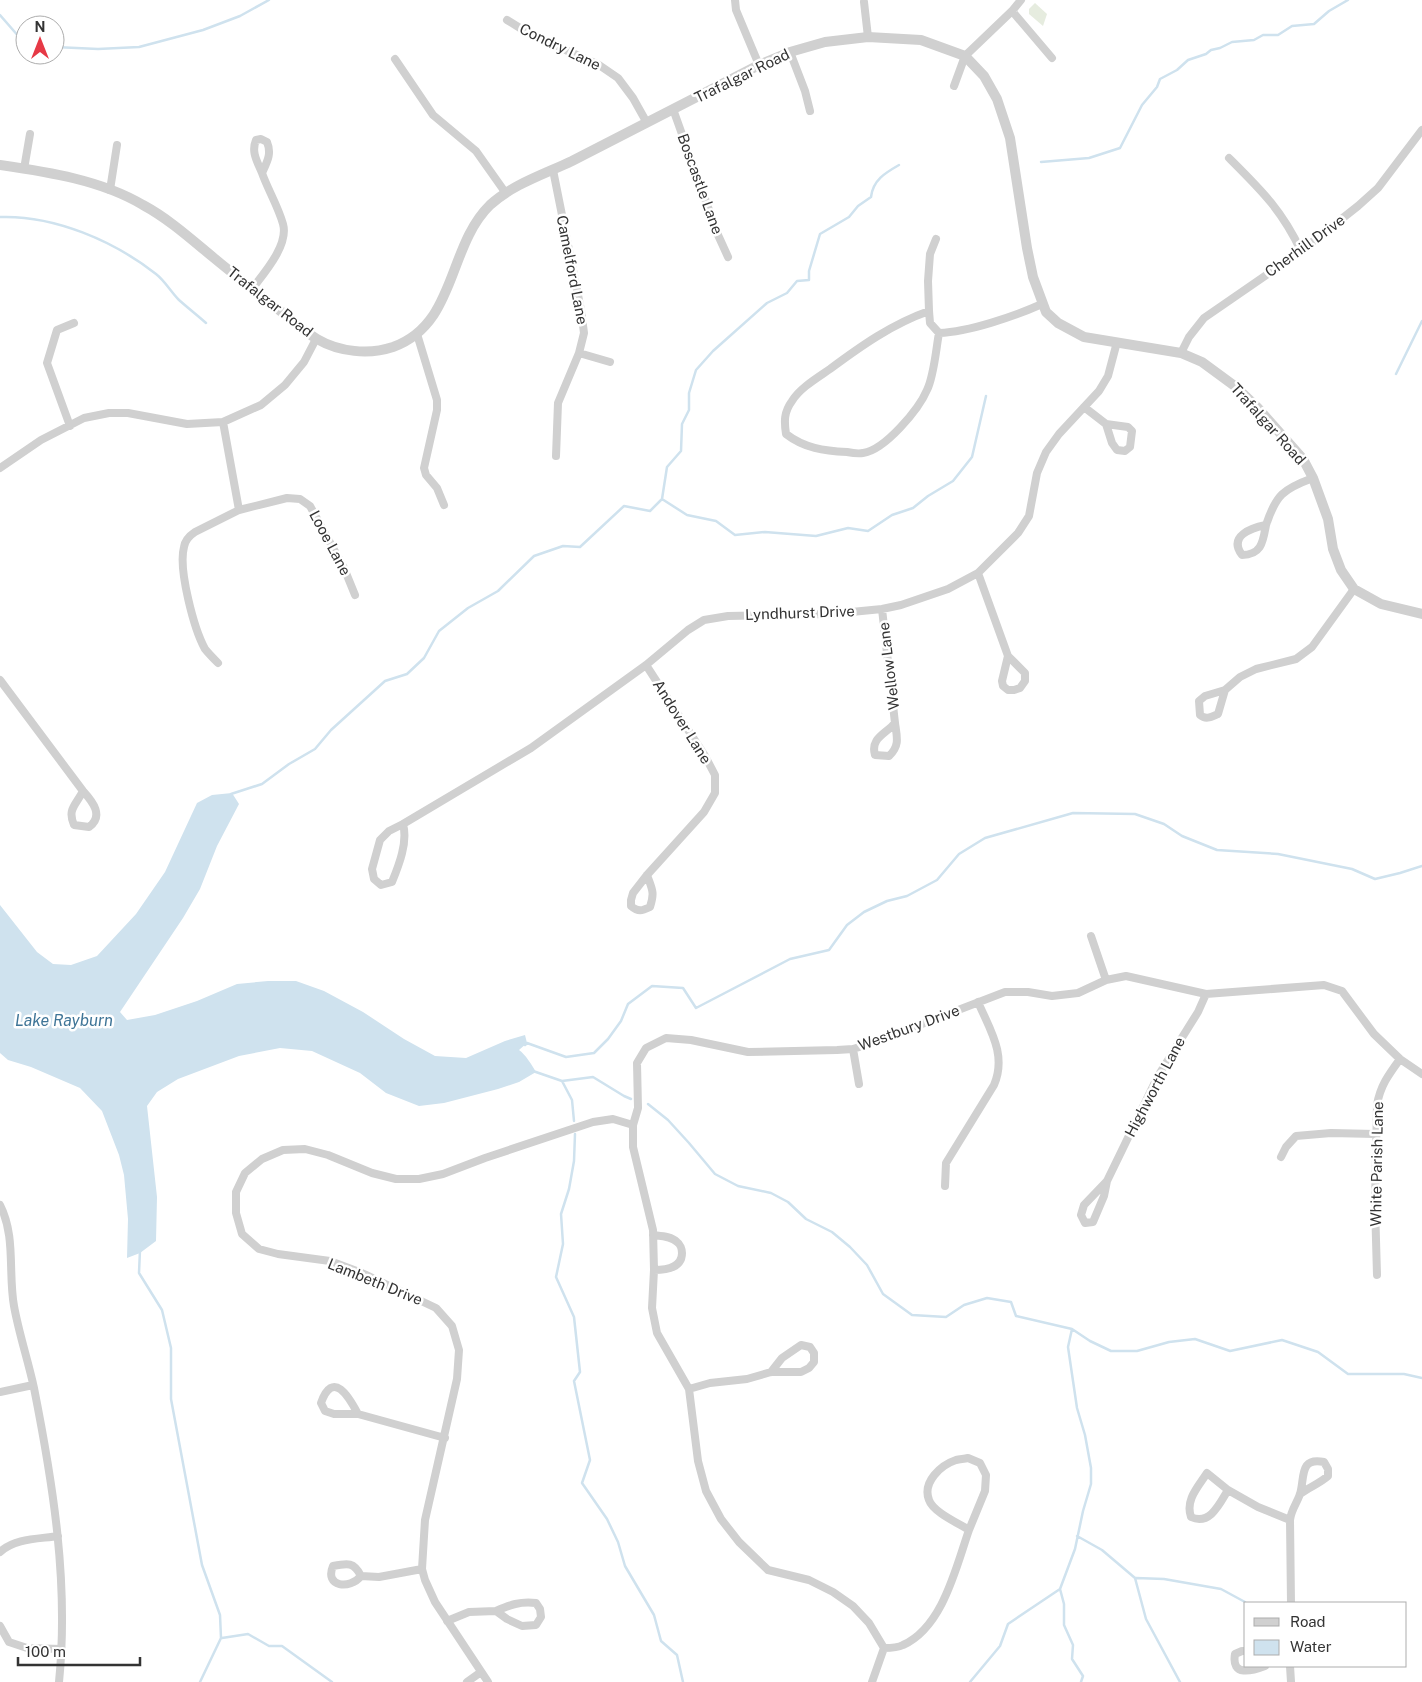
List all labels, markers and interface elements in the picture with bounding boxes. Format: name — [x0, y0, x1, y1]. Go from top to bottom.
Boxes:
north arrow — [15, 15, 65, 65]
text: N — [35, 19, 45, 35]
street label: Condry Lane — [517, 20, 604, 73]
street label: Trafalgar Road — [692, 45, 792, 106]
street label: Boscastle Lane — [674, 131, 727, 236]
street label: Cherhill Drive — [1262, 211, 1348, 280]
street label: Camelford Lane — [554, 214, 591, 326]
street label: Trafalgar Road — [224, 263, 316, 340]
street label: Trafalgar Road — [1227, 380, 1309, 468]
street label: Looe Lane — [306, 507, 355, 578]
street label: Lyndhurst Drive — [745, 602, 855, 623]
street label: Wellow Lane — [875, 621, 902, 711]
street label: Andover Lane — [650, 677, 715, 767]
street label: Westbury Drive — [856, 1001, 962, 1054]
water label: Lake Rayburn — [15, 1011, 113, 1030]
street label: Highworth Lane — [1121, 1034, 1188, 1140]
street label: White Parish Lane — [1367, 1101, 1386, 1227]
street label: Lambeth Drive — [325, 1255, 425, 1308]
legend — [1244, 1602, 1407, 1667]
text: Road — [1290, 1613, 1326, 1630]
scale bar — [18, 1634, 140, 1666]
text: Water — [1290, 1638, 1332, 1655]
text: 100 m — [25, 1643, 66, 1660]

